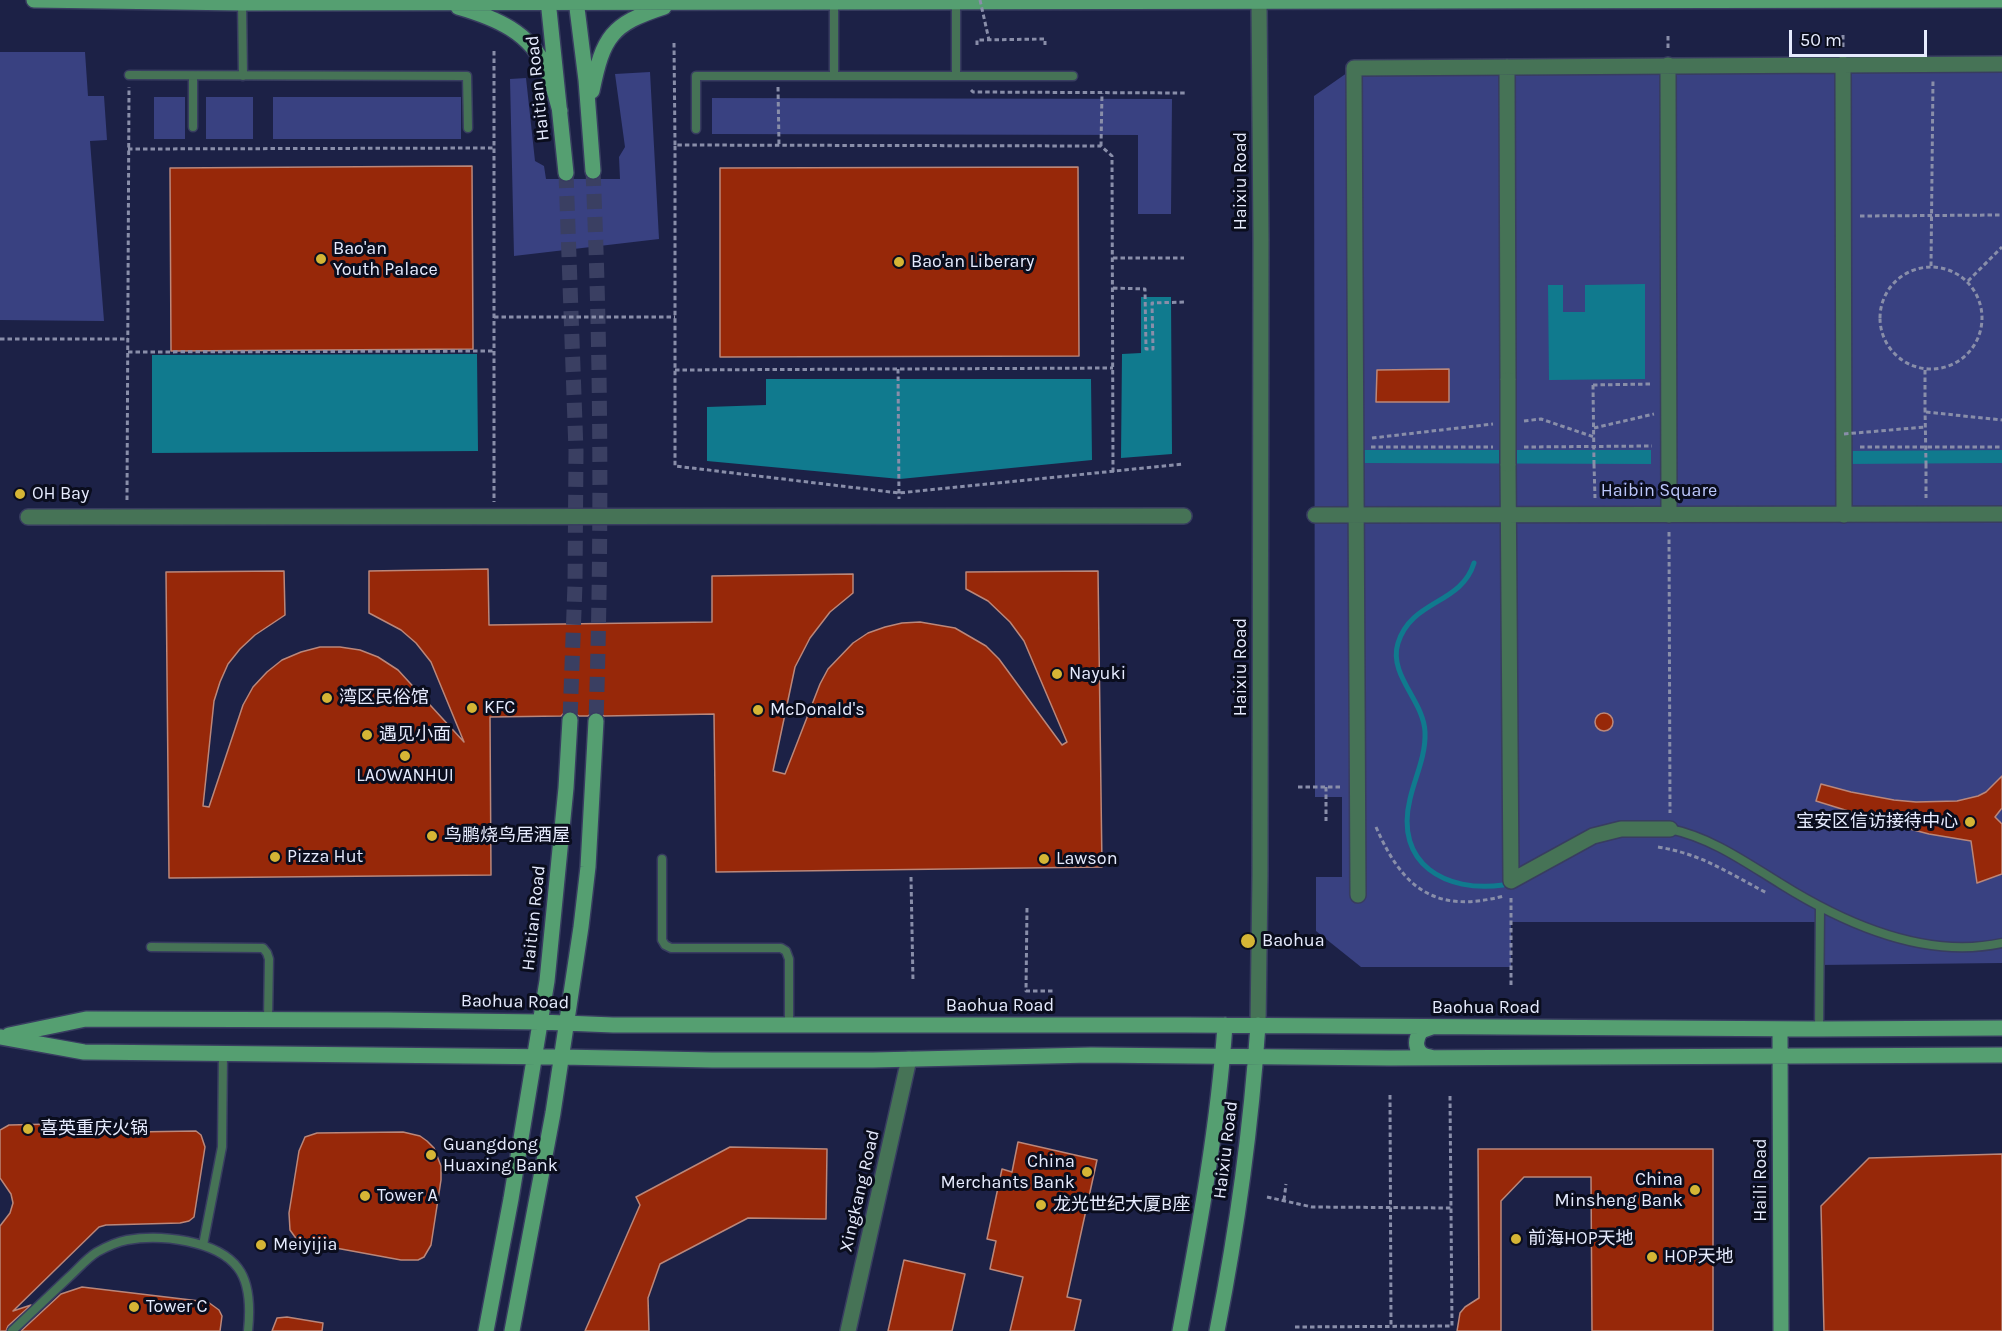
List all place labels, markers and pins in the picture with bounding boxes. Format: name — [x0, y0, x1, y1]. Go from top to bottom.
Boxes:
place label: Bao'an Youth Palace — [333, 238, 438, 280]
place label: Bao'an Liberary — [911, 251, 1034, 273]
marker: Bao'an Youth Palace — [314, 252, 328, 266]
marker: Bao'an Liberary — [892, 255, 906, 269]
place label: OH Bay — [32, 483, 89, 505]
marker: OH Bay — [13, 487, 27, 501]
place label: Nayuki — [1069, 663, 1126, 685]
marker: Nayuki — [1050, 667, 1064, 681]
place label: 湾区民俗馆 — [339, 687, 429, 709]
marker: 湾区民俗馆 — [320, 691, 334, 705]
place label: KFC — [484, 697, 515, 719]
place label: McDonald's — [770, 699, 865, 721]
marker: KFC — [465, 701, 479, 715]
marker: McDonald's — [751, 703, 765, 717]
place label: 遇见小面 — [379, 724, 451, 746]
marker: 遇见小面 — [360, 728, 374, 742]
marker: LAOWANHUI — [398, 749, 412, 763]
place label: LAOWANHUI — [356, 765, 454, 787]
place label: 宝安区信访接待中心 — [1796, 811, 1958, 833]
marker: 宝安区信访接待中心 — [1963, 815, 1977, 829]
place label: 鸟鹏烧鸟居酒屋 — [444, 825, 570, 847]
marker: 鸟鹏烧鸟居酒屋 — [425, 829, 439, 843]
place label: Pizza Hut — [287, 846, 363, 868]
place label: Lawson — [1056, 848, 1118, 870]
marker: Pizza Hut — [268, 850, 282, 864]
marker: Lawson — [1037, 852, 1051, 866]
place label: Baohua — [1262, 930, 1325, 952]
marker: Baohua — [1239, 932, 1257, 950]
place label: 喜英重庆火锅 — [40, 1118, 148, 1140]
marker: 喜英重庆火锅 — [21, 1122, 35, 1136]
place label: Guangdong Huaxing Bank — [443, 1134, 558, 1176]
marker: Guangdong Huaxing Bank — [424, 1148, 438, 1162]
place label: China Merchants Bank — [940, 1151, 1075, 1194]
marker: China Merchants Bank — [1080, 1165, 1094, 1179]
place label: China Minsheng Bank — [1555, 1169, 1683, 1212]
marker: China Minsheng Bank — [1688, 1183, 1702, 1197]
place label: Tower A — [377, 1185, 438, 1207]
marker: Tower A — [358, 1189, 372, 1203]
place label: 龙光世纪大厦B座 — [1053, 1194, 1190, 1216]
marker: 龙光世纪大厦B座 — [1034, 1198, 1048, 1212]
place label: 前海HOP天地 — [1528, 1228, 1634, 1250]
marker: 前海HOP天地 — [1509, 1232, 1523, 1246]
place label: Meiyijia — [273, 1234, 338, 1256]
marker: Meiyijia — [254, 1238, 268, 1252]
place label: HOP天地 — [1664, 1246, 1734, 1268]
marker: HOP天地 — [1645, 1250, 1659, 1264]
place label: Tower C — [146, 1296, 208, 1318]
marker: Tower C — [127, 1300, 141, 1314]

